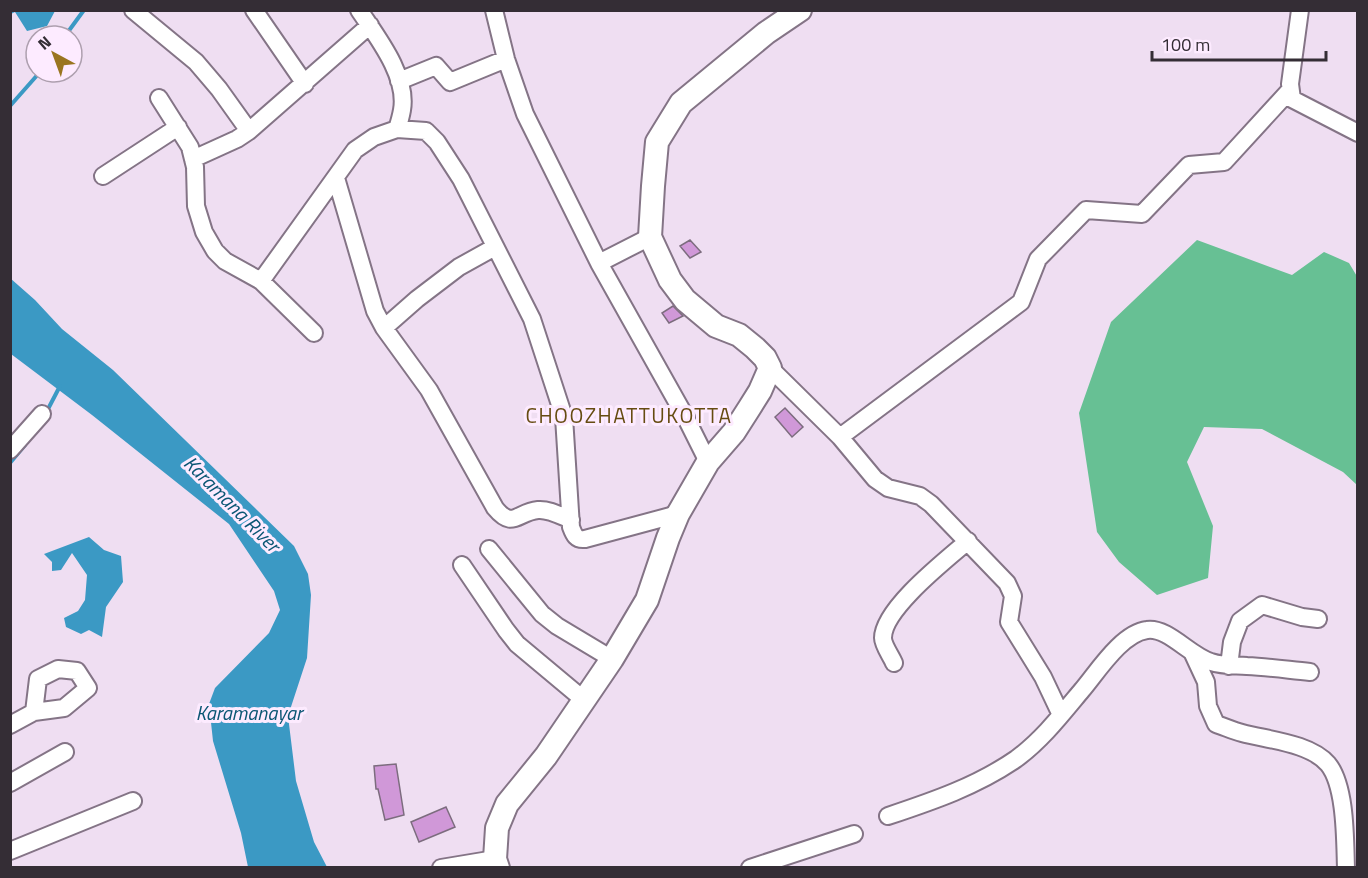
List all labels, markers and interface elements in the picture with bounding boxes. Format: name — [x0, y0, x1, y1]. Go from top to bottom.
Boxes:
north arrow — [24, 24, 84, 84]
scale bar — [1152, 24, 1326, 62]
text: N — [32, 30, 56, 55]
text: 100 m — [1161, 31, 1210, 58]
district label: CHOOZHATTUKOTTA — [526, 399, 732, 431]
water label: Karamana River — [177, 448, 290, 561]
water label: Karamanayar — [196, 697, 305, 728]

